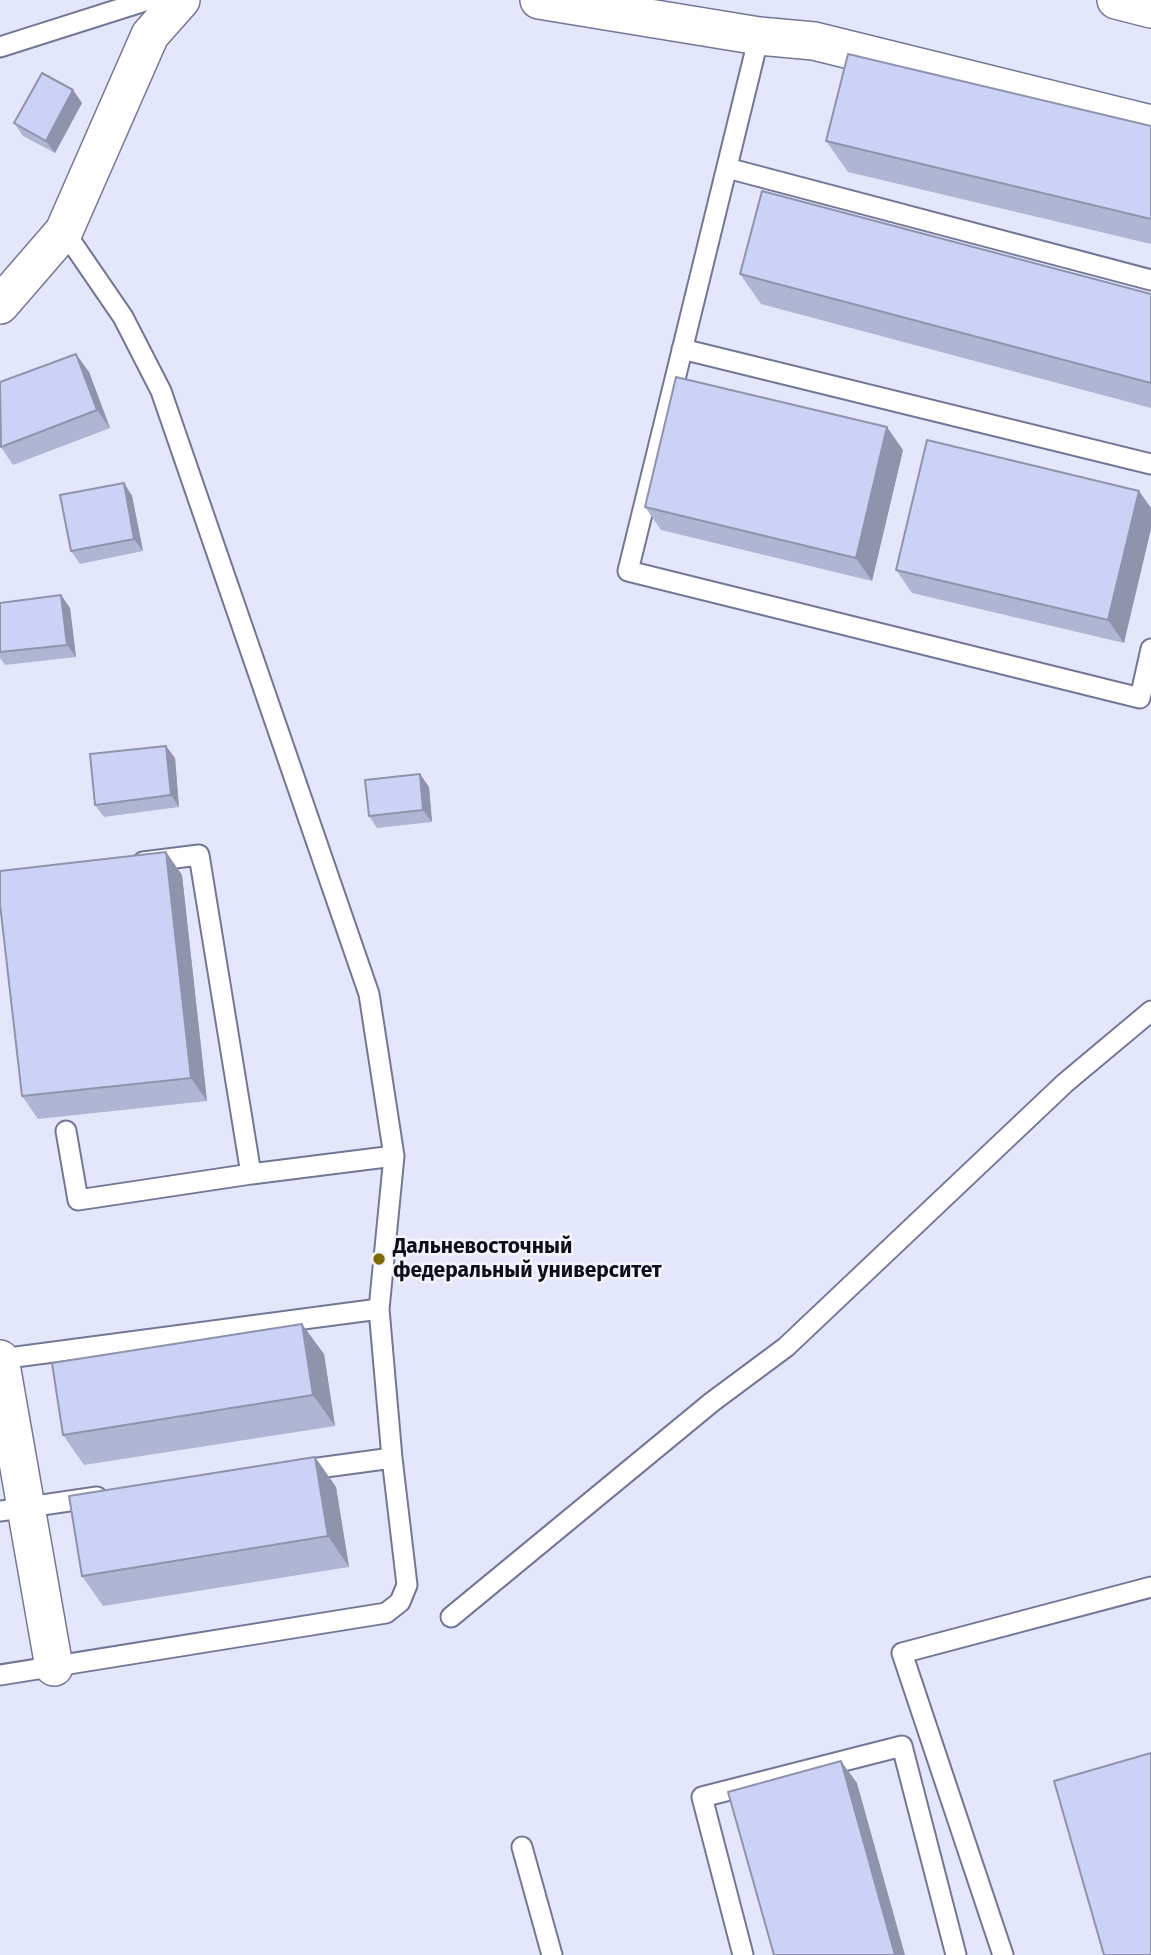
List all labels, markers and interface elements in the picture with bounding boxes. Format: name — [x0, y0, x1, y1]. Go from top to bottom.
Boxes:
place label: Дальневосточный федеральный университет — [393, 1234, 662, 1284]
marker: Дальневосточный федеральный университет — [371, 1251, 387, 1267]

